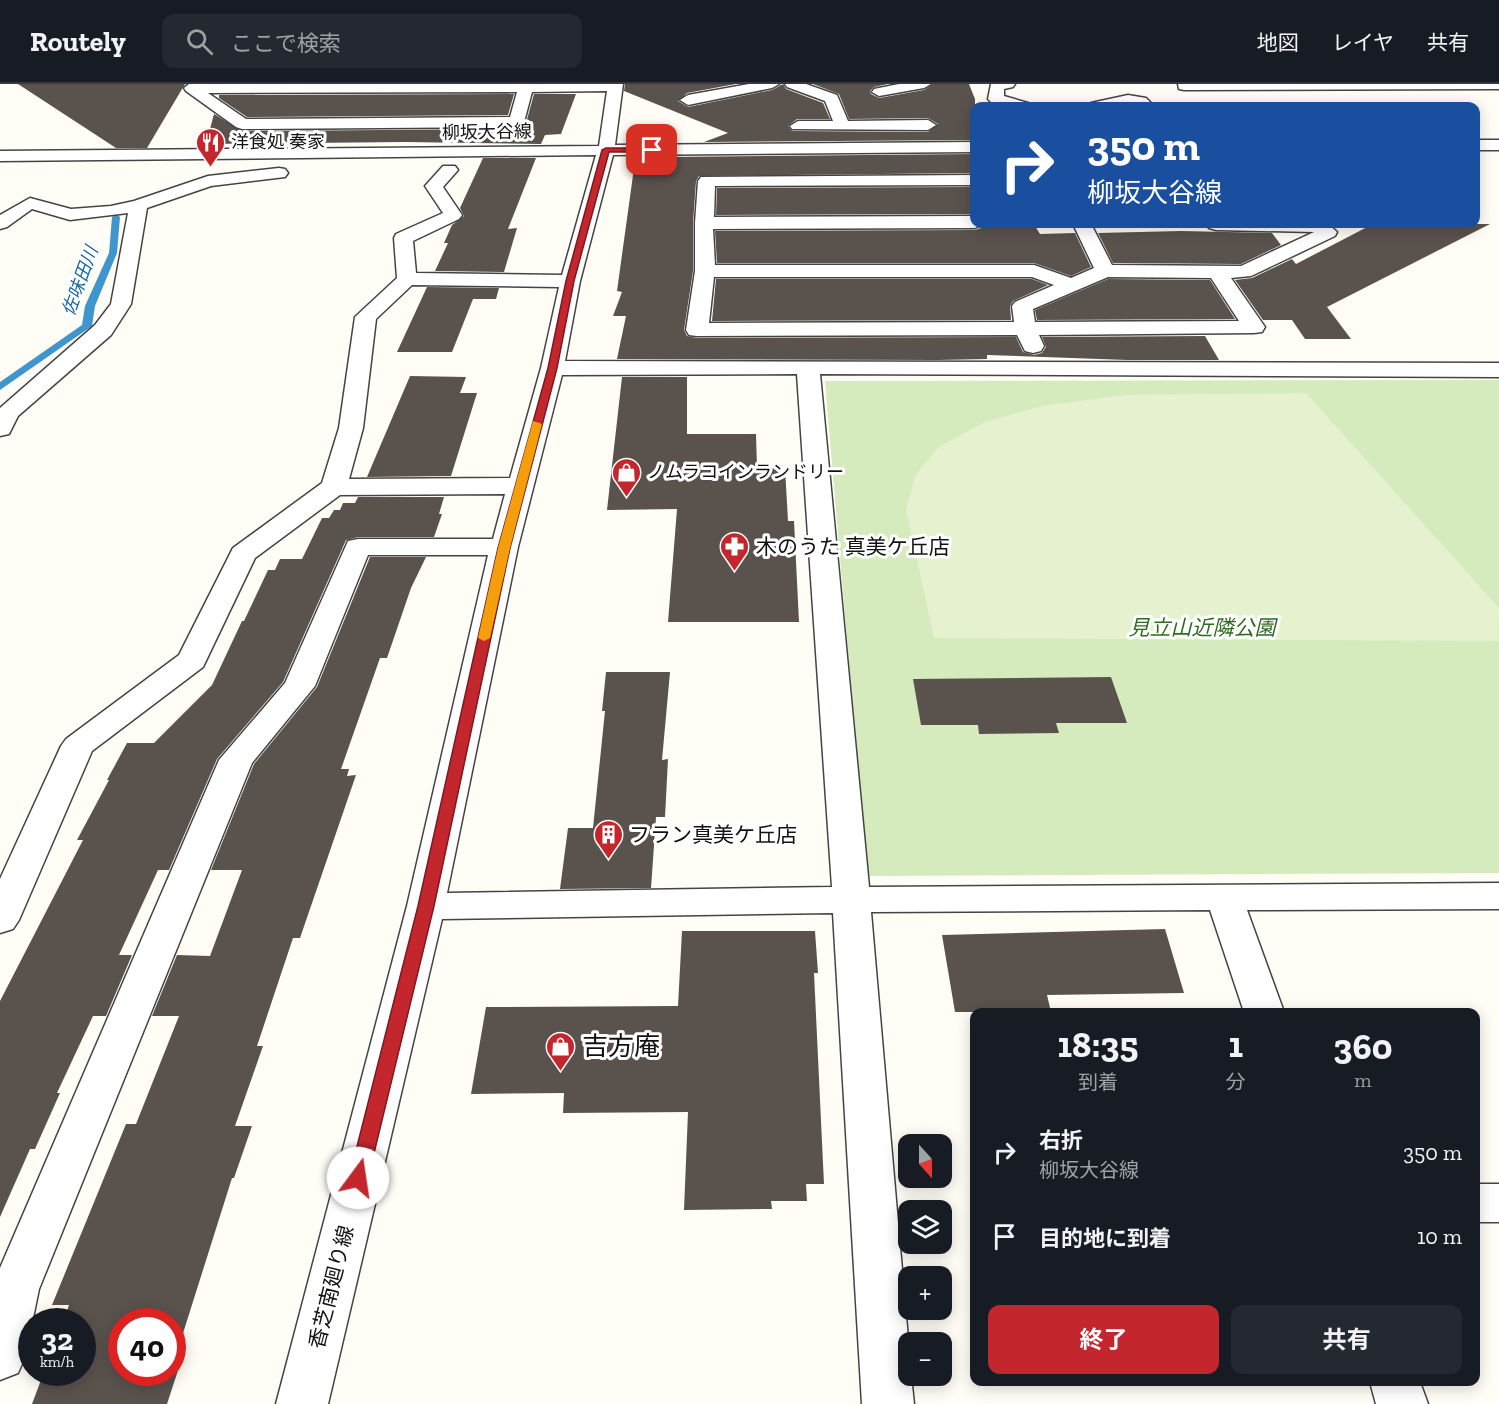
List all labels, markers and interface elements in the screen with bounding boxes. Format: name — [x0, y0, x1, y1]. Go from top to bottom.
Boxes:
search box — [162, 14, 582, 68]
text: Routely — [30, 25, 126, 58]
icon: search — [183, 25, 216, 58]
text: ここで検索 — [231, 30, 341, 57]
text: 地図 — [1257, 30, 1299, 55]
text: レイヤ — [1332, 30, 1394, 55]
text: 共有 — [1427, 30, 1469, 55]
street label: 柳坂大谷線 — [442, 120, 532, 144]
text: 350 m — [1087, 120, 1200, 171]
pin — [626, 124, 677, 175]
restaurant icon: 洋食処 奏家 — [194, 126, 226, 168]
icon: right — [988, 126, 1066, 204]
place label: 洋食処 奏家 — [231, 131, 325, 153]
icon: arrive — [635, 133, 668, 166]
text: 柳坂大谷線 — [1087, 177, 1222, 209]
water label: 佐味田川 — [57, 242, 103, 319]
shop icon: ノムラコインランドリー — [610, 456, 642, 498]
place label: ノムラコインランドリー — [647, 461, 844, 483]
pharmacy icon: 木のうた 真美ケ丘店 — [719, 530, 751, 572]
place label: 木のうた 真美ケ丘店 — [756, 534, 950, 559]
park label: 見立山近隣公園 — [1129, 615, 1278, 640]
building icon: フラン真美ケ丘店 — [592, 818, 624, 860]
place label: フラン真美ケ丘店 — [629, 822, 797, 847]
text: 18:35 — [1057, 1023, 1138, 1066]
text: 1 — [1229, 1023, 1243, 1066]
text: 360 — [1333, 1025, 1393, 1068]
shop icon: 吉方庵 — [545, 1030, 577, 1072]
place label: 吉方庵 — [582, 1030, 660, 1062]
text: m — [1354, 1068, 1372, 1092]
text: 到着 — [1078, 1070, 1118, 1094]
text: 分 — [1226, 1070, 1246, 1094]
text: 右折 — [1039, 1127, 1083, 1154]
north arrow — [898, 1134, 952, 1188]
map controls — [898, 1134, 952, 1386]
icon: right — [988, 1136, 1021, 1169]
text: 350 m — [1403, 1139, 1462, 1166]
position arrow — [326, 1146, 390, 1210]
text: 柳坂大谷線 — [1039, 1158, 1139, 1182]
button: layers — [898, 1200, 952, 1254]
icon: arrive — [988, 1220, 1021, 1253]
street label: 香芝南廻り線 — [304, 1223, 358, 1351]
text: 10 m — [1417, 1223, 1462, 1250]
text: 目的地に到着 — [1039, 1225, 1171, 1252]
button: + — [898, 1266, 952, 1320]
button: 終了 — [988, 1305, 1219, 1374]
button: 共有 — [1231, 1305, 1462, 1374]
speed limit sign: 40 — [108, 1308, 186, 1386]
text: 32 — [41, 1322, 73, 1358]
button: − — [898, 1332, 952, 1386]
text: km/h — [40, 1353, 74, 1371]

